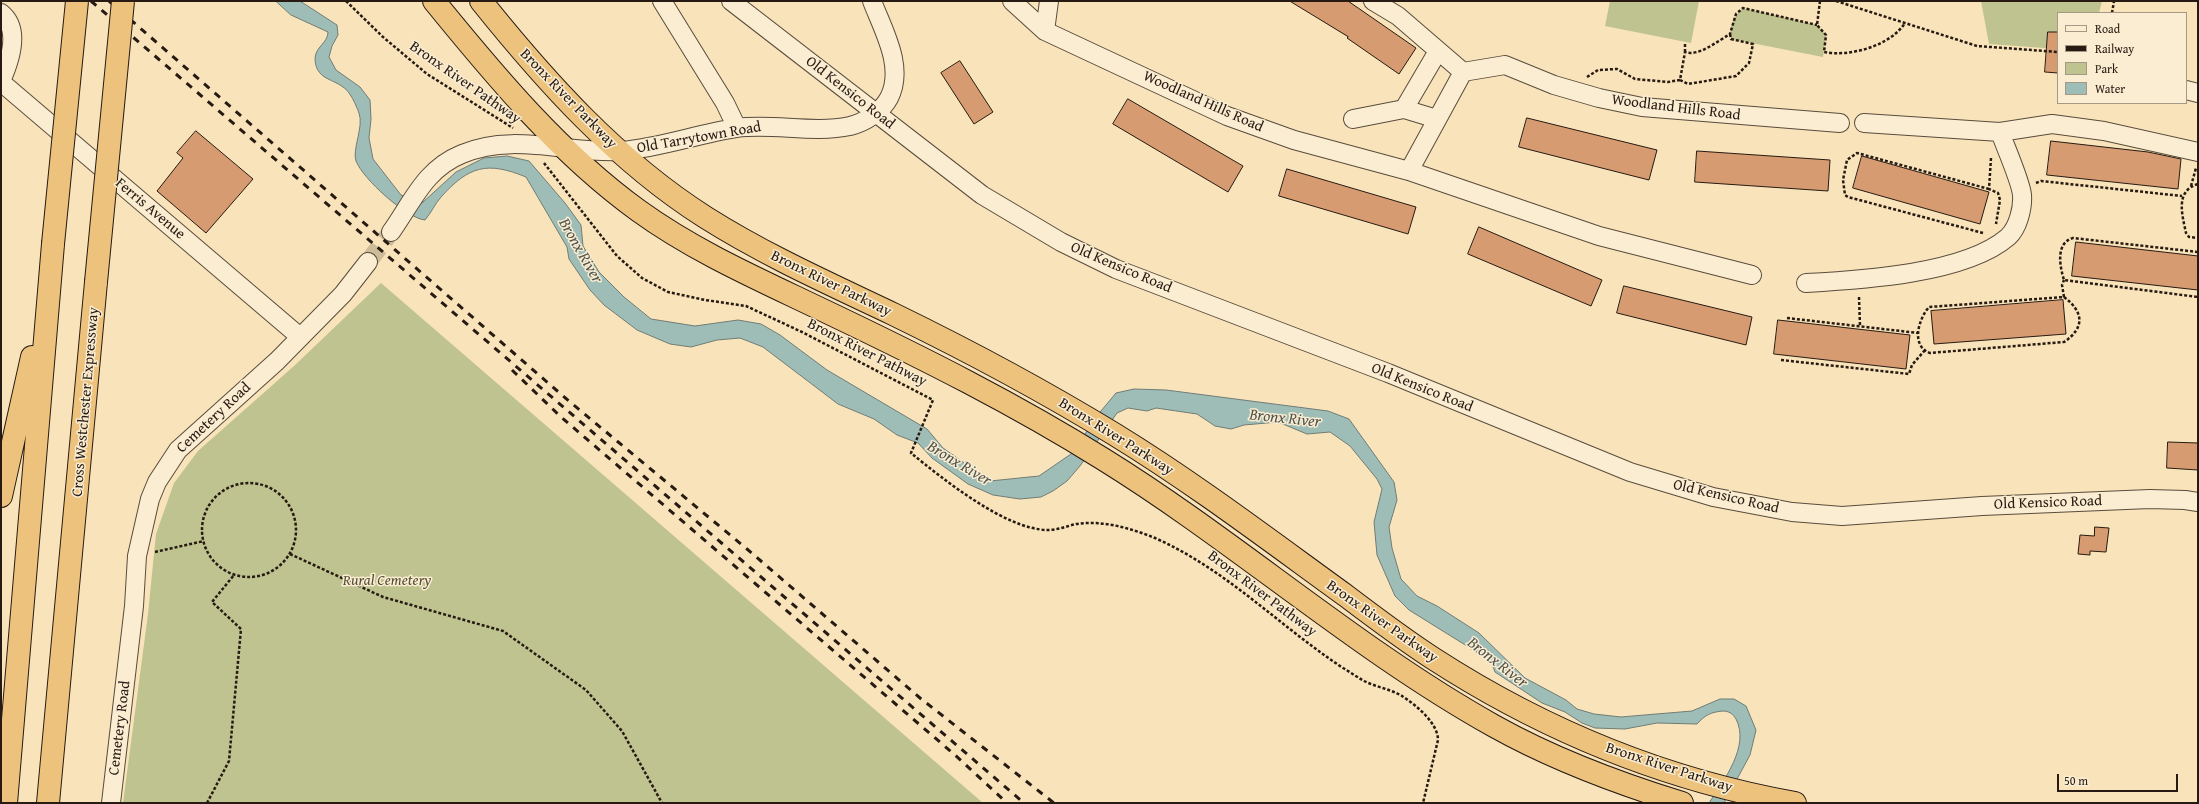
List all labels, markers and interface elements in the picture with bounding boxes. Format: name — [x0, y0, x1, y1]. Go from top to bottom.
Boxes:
legend — [2057, 12, 2187, 104]
text: Road — [2095, 20, 2120, 37]
street label: Bronx River Pathway — [406, 38, 524, 128]
text: Railway — [2095, 40, 2134, 57]
street label: Bronx River Parkway — [516, 45, 620, 153]
street label: Old Kensico Road — [802, 53, 898, 133]
text: Park — [2095, 60, 2118, 77]
street label: Woodland Hills Road — [1140, 67, 1266, 137]
text: Water — [2095, 80, 2125, 97]
street label: Woodland Hills Road — [1611, 91, 1741, 125]
street label: Old Tarrytown Road — [635, 118, 763, 158]
street label: Ferris Avenue — [111, 175, 189, 243]
water label: Bronx River — [554, 215, 606, 287]
street label: Old Kensico Road — [1068, 239, 1174, 297]
street label: Bronx River Parkway — [768, 247, 894, 321]
street label: Cross Westchester Expressway — [69, 306, 103, 498]
street label: Bronx River Pathway — [804, 315, 930, 391]
street label: Old Kensico Road — [1369, 359, 1475, 417]
street label: Cemetery Road — [173, 379, 255, 457]
street label: Bronx River Parkway — [1055, 394, 1177, 480]
water label: Bronx River — [1248, 406, 1322, 432]
water label: Bronx River — [923, 437, 995, 491]
street label: Old Kensico Road — [1671, 476, 1781, 518]
street label: Old Kensico Road — [1994, 492, 2102, 514]
street label: Bronx River Pathway — [1204, 547, 1320, 641]
park label: Rural Cemetery — [343, 572, 431, 590]
street label: Bronx River Parkway — [1323, 577, 1441, 667]
water label: Bronx River — [1463, 633, 1531, 693]
street label: Cemetery Road — [105, 680, 135, 776]
street label: Bronx River Parkway — [1603, 739, 1735, 797]
scale bar — [2059, 766, 2180, 792]
text: 50 m — [2064, 772, 2088, 789]

